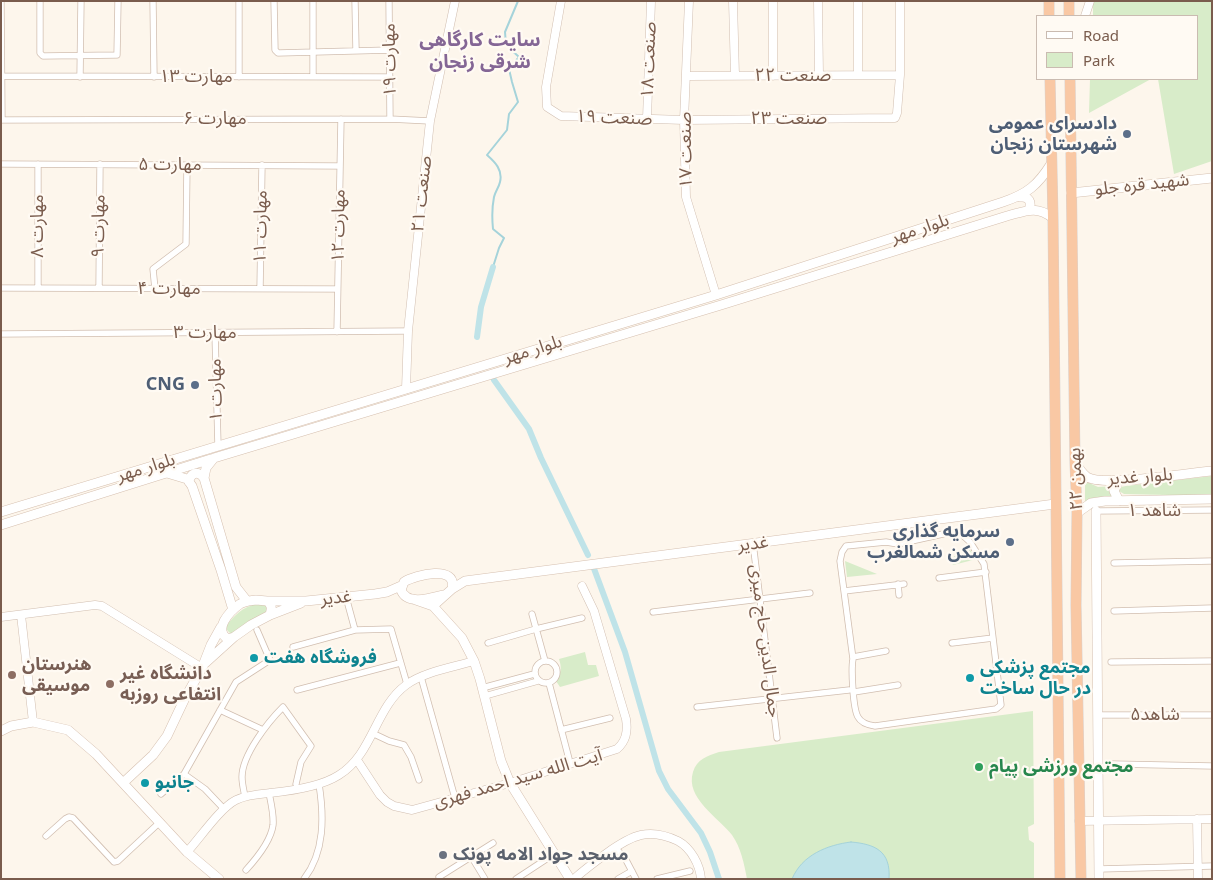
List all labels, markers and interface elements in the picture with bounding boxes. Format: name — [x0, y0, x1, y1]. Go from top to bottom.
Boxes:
legend — [1036, 15, 1198, 80]
street label: صنعت ۱۸ — [637, 21, 661, 99]
street label: مهارت ۱۹ — [379, 23, 401, 97]
text: Road — [1083, 25, 1119, 45]
district label: سایت کارگاهی شرقی زنجان — [419, 30, 541, 74]
text: Park — [1083, 50, 1115, 70]
street label: صنعت ۲۲ — [755, 65, 831, 87]
street label: مهارت ۱۳ — [159, 66, 233, 88]
street label: صنعت ۱۹ — [575, 106, 653, 130]
street label: مهارت ۶ — [183, 108, 247, 130]
street label: صنعت ۲۳ — [751, 108, 827, 130]
street label: صنعت ۱۷ — [675, 111, 697, 189]
place label: دادسرای عمومی شهرستان زنجان — [989, 113, 1117, 156]
marker: دادسرای عمومی شهرستان زنجان — [1121, 128, 1133, 140]
street label: مهارت ۵ — [138, 154, 202, 176]
street label: صنعت ۲۱ — [407, 155, 437, 233]
street label: شهید قره جلو — [1094, 169, 1190, 201]
street label: مهارت ۱۲ — [328, 189, 350, 263]
street label: مهارت ۱۱ — [250, 190, 272, 264]
street label: مهارت ۸ — [27, 194, 49, 258]
street label: مهارت ۹ — [88, 194, 110, 258]
street label: بلوار مهر — [888, 209, 952, 249]
street label: مهارت ۴ — [137, 278, 201, 300]
street label: مهارت ۳ — [173, 322, 237, 344]
street label: بلوار مهر — [501, 331, 565, 369]
street label: مهارت ۱ — [205, 358, 227, 422]
place label: CNG — [146, 374, 185, 396]
marker: CNG — [189, 379, 201, 391]
street label: ۲۲ بهمن — [1064, 447, 1088, 511]
street label: بلوار مهر — [114, 449, 178, 487]
street label: بلوار غدیر — [1107, 464, 1173, 490]
street label: شاهد ۱ — [1127, 500, 1181, 522]
place label: سرمایه گذاری مسکن شمالغرب — [867, 521, 1000, 564]
street label: غدیر — [736, 531, 770, 557]
marker: سرمایه گذاری مسکن شمالغرب — [1004, 536, 1016, 548]
street label: جمال الدین حاج میری — [745, 563, 785, 719]
street label: غدیر — [319, 586, 353, 610]
place label: فروشگاه هفت — [264, 647, 377, 669]
marker: فروشگاه هفت — [248, 652, 260, 664]
place label: هنرستان موسیقی — [22, 654, 92, 696]
place label: مجتمع پزشکی در حال ساخت — [980, 657, 1091, 700]
place label: دانشگاه غیر انتفاعی روزبه — [120, 663, 221, 706]
marker: هنرستان موسیقی — [6, 669, 18, 681]
marker: مجتمع پزشکی در حال ساخت — [964, 672, 976, 684]
marker: دانشگاه غیر انتفاعی روزبه — [104, 678, 116, 690]
street label: شاهد۵ — [1130, 704, 1180, 726]
street label: آیت الله سید احمد فهری — [431, 745, 605, 813]
place label: مجتمع ورزشی پیام — [989, 756, 1134, 778]
marker: مجتمع ورزشی پیام — [973, 761, 985, 773]
place label: جانبو — [155, 772, 194, 794]
marker: جانبو — [139, 777, 151, 789]
place label: مسجد جواد الامه پونک — [453, 844, 628, 866]
marker: مسجد جواد الامه پونک — [437, 849, 449, 861]

